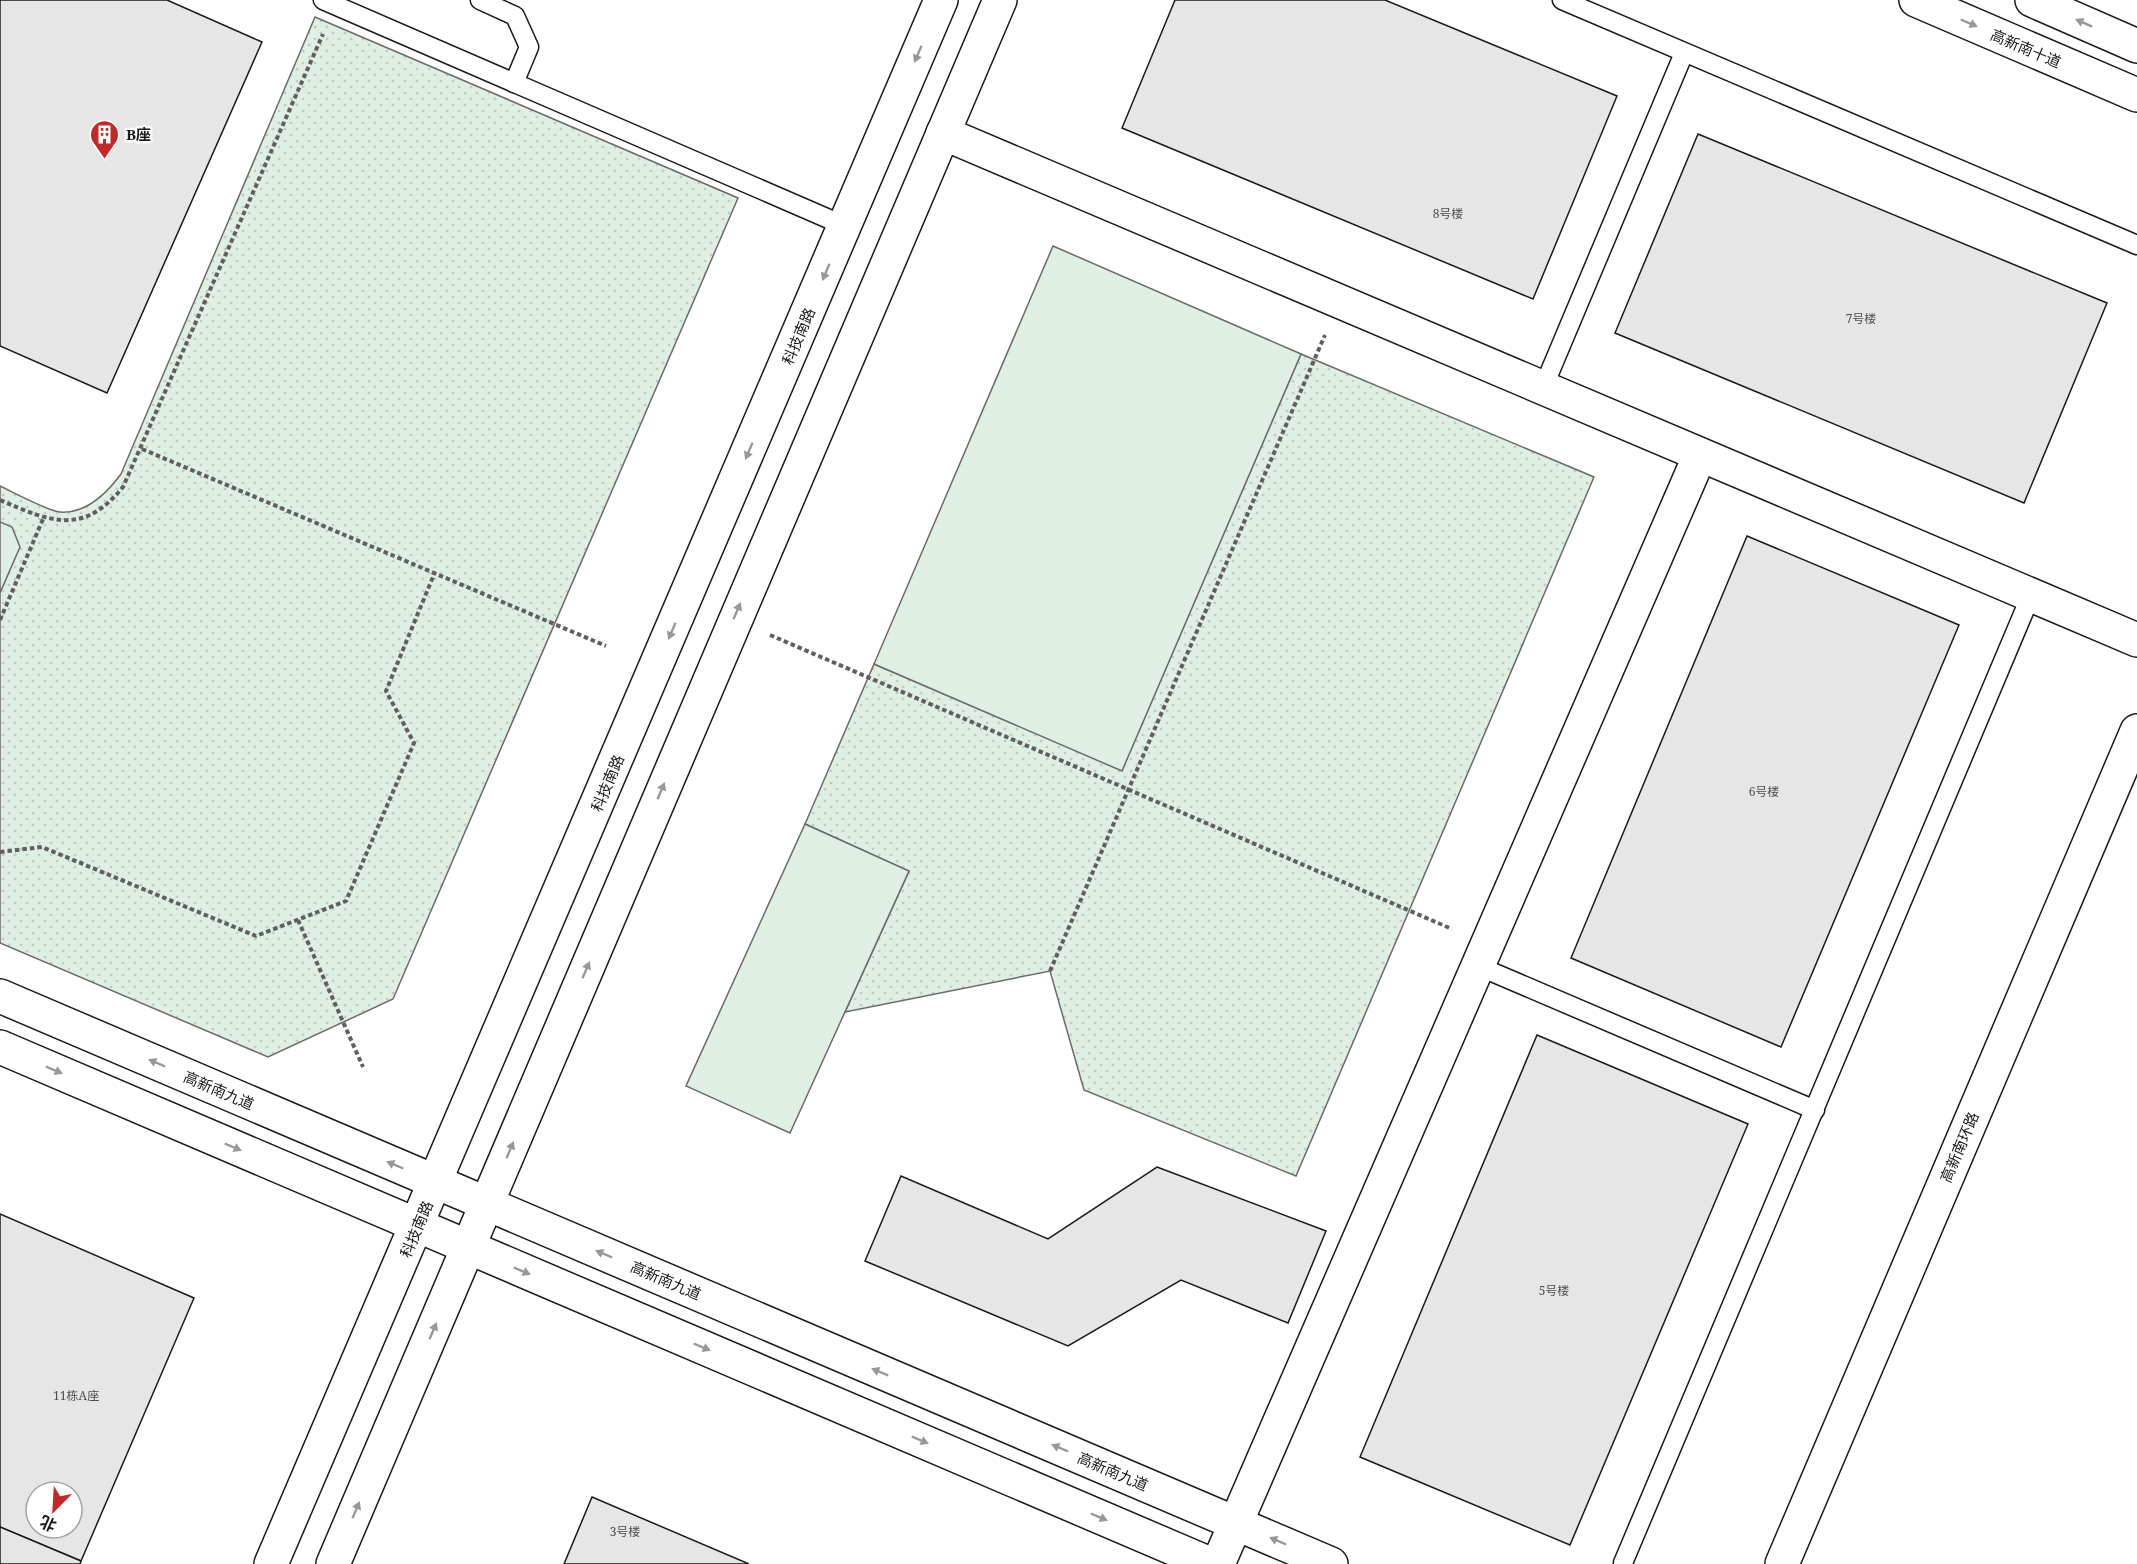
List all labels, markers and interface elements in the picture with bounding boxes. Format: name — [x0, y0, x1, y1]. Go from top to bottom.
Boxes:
one-way arrow — [1961, 18, 1979, 28]
one-way arrow — [2075, 18, 2093, 28]
street label: 高新南十道 — [1988, 24, 2064, 72]
one-way arrow — [914, 45, 923, 62]
building icon: B座 — [89, 118, 121, 160]
place label: B座 — [126, 124, 151, 144]
house number: 8号楼 — [1433, 205, 1463, 222]
one-way arrow — [821, 263, 830, 280]
street label: 科技南路 — [777, 304, 819, 368]
house number: 7号楼 — [1846, 310, 1876, 327]
one-way arrow — [744, 443, 754, 461]
one-way arrow — [733, 602, 742, 620]
one-way arrow — [668, 622, 677, 639]
street label: 科技南路 — [586, 751, 628, 815]
one-way arrow — [656, 781, 666, 799]
house number: 6号楼 — [1749, 783, 1779, 800]
one-way arrow — [581, 961, 591, 979]
one-way arrow — [149, 1059, 166, 1068]
one-way arrow — [45, 1065, 63, 1075]
street label: 高新南九道 — [181, 1066, 257, 1114]
street label: 高新南环路 — [1935, 1109, 1983, 1185]
one-way arrow — [506, 1141, 515, 1159]
one-way arrow — [225, 1142, 243, 1152]
one-way arrow — [386, 1160, 403, 1169]
street label: 科技南路 — [395, 1197, 437, 1261]
one-way arrow — [595, 1249, 613, 1259]
street label: 高新南九道 — [628, 1256, 704, 1304]
one-way arrow — [514, 1266, 532, 1276]
house number: 5号楼 — [1539, 1282, 1569, 1299]
one-way arrow — [428, 1322, 438, 1340]
one-way arrow — [693, 1342, 711, 1352]
one-way arrow — [871, 1367, 889, 1377]
house number: 11栋A座 — [53, 1387, 99, 1404]
one-way arrow — [911, 1435, 929, 1445]
one-way arrow — [1050, 1443, 1068, 1453]
street label: 高新南九道 — [1075, 1447, 1151, 1495]
north arrow — [24, 1480, 84, 1540]
one-way arrow — [351, 1502, 360, 1519]
text: 北 — [36, 1510, 60, 1537]
one-way arrow — [1090, 1513, 1108, 1522]
house number: 3号楼 — [610, 1523, 640, 1540]
one-way arrow — [1268, 1536, 1286, 1546]

